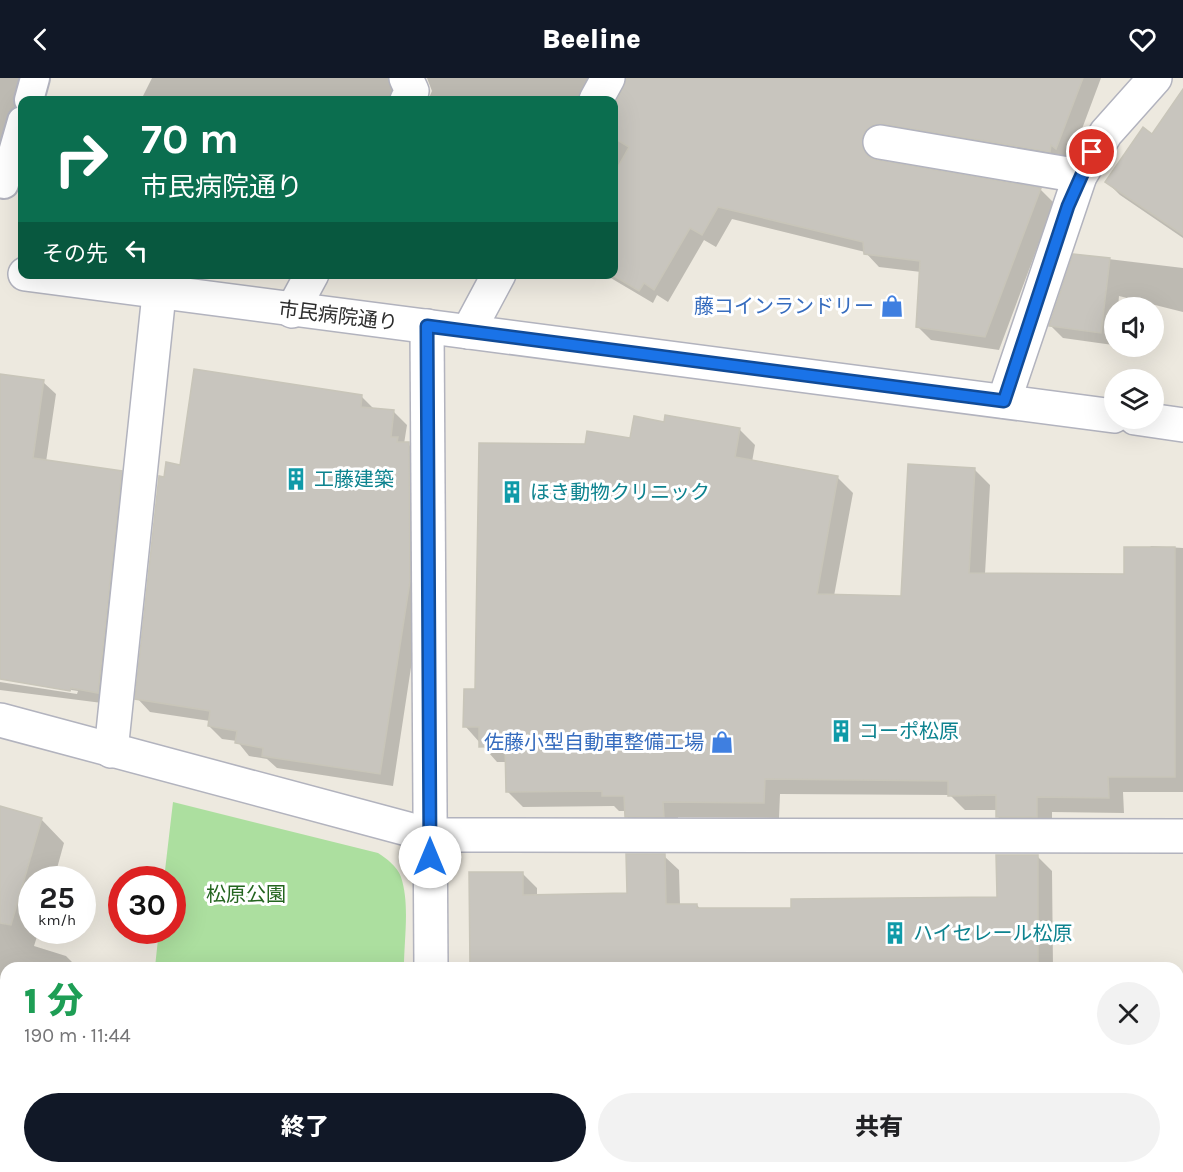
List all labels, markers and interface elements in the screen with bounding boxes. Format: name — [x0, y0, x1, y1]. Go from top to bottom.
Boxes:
icon: back — [24, 23, 57, 56]
text: Beeline — [542, 23, 641, 55]
icon: heart — [1126, 23, 1159, 56]
text: 70 m — [141, 114, 239, 164]
icon: right — [42, 120, 120, 198]
pin — [1066, 126, 1117, 177]
icon: arrive — [1075, 135, 1108, 168]
text: 市民病院通り — [141, 171, 303, 203]
icon: left — [120, 234, 153, 267]
text: その先 — [42, 241, 108, 267]
shop icon: 藤コインランドリー — [879, 293, 905, 319]
place label: 藤コインランドリー — [694, 295, 874, 318]
street label: 市民病院通り — [277, 297, 399, 335]
map controls — [1104, 297, 1164, 429]
button: sound — [1104, 297, 1164, 357]
button: layers — [1104, 369, 1164, 429]
building icon: 工藤建築 — [283, 466, 309, 492]
place label: 工藤建築 — [314, 468, 394, 491]
building icon: ほき動物クリニック — [499, 479, 525, 505]
place label: ほき動物クリニック — [530, 481, 710, 504]
building icon: コーポ松原 — [828, 718, 854, 744]
place label: コーポ松原 — [859, 720, 959, 743]
shop icon: 佐藤小型自動車整備工場 — [709, 729, 735, 755]
place label: 佐藤小型自動車整備工場 — [484, 731, 704, 754]
position arrow — [398, 825, 462, 889]
speed limit sign: 30 — [108, 866, 186, 944]
text: 25 — [39, 880, 75, 916]
park label: 松原公園 — [206, 883, 286, 906]
text: km/h — [38, 911, 76, 929]
building icon: ハイセレール松原 — [882, 920, 908, 946]
place label: ハイセレール松原 — [913, 922, 1073, 945]
text: 1 分 — [24, 980, 84, 1022]
button: close — [1097, 982, 1160, 1045]
text: 190 m · 11:44 — [24, 1024, 131, 1047]
button: 終了 — [24, 1093, 586, 1162]
button: 共有 — [598, 1093, 1160, 1162]

